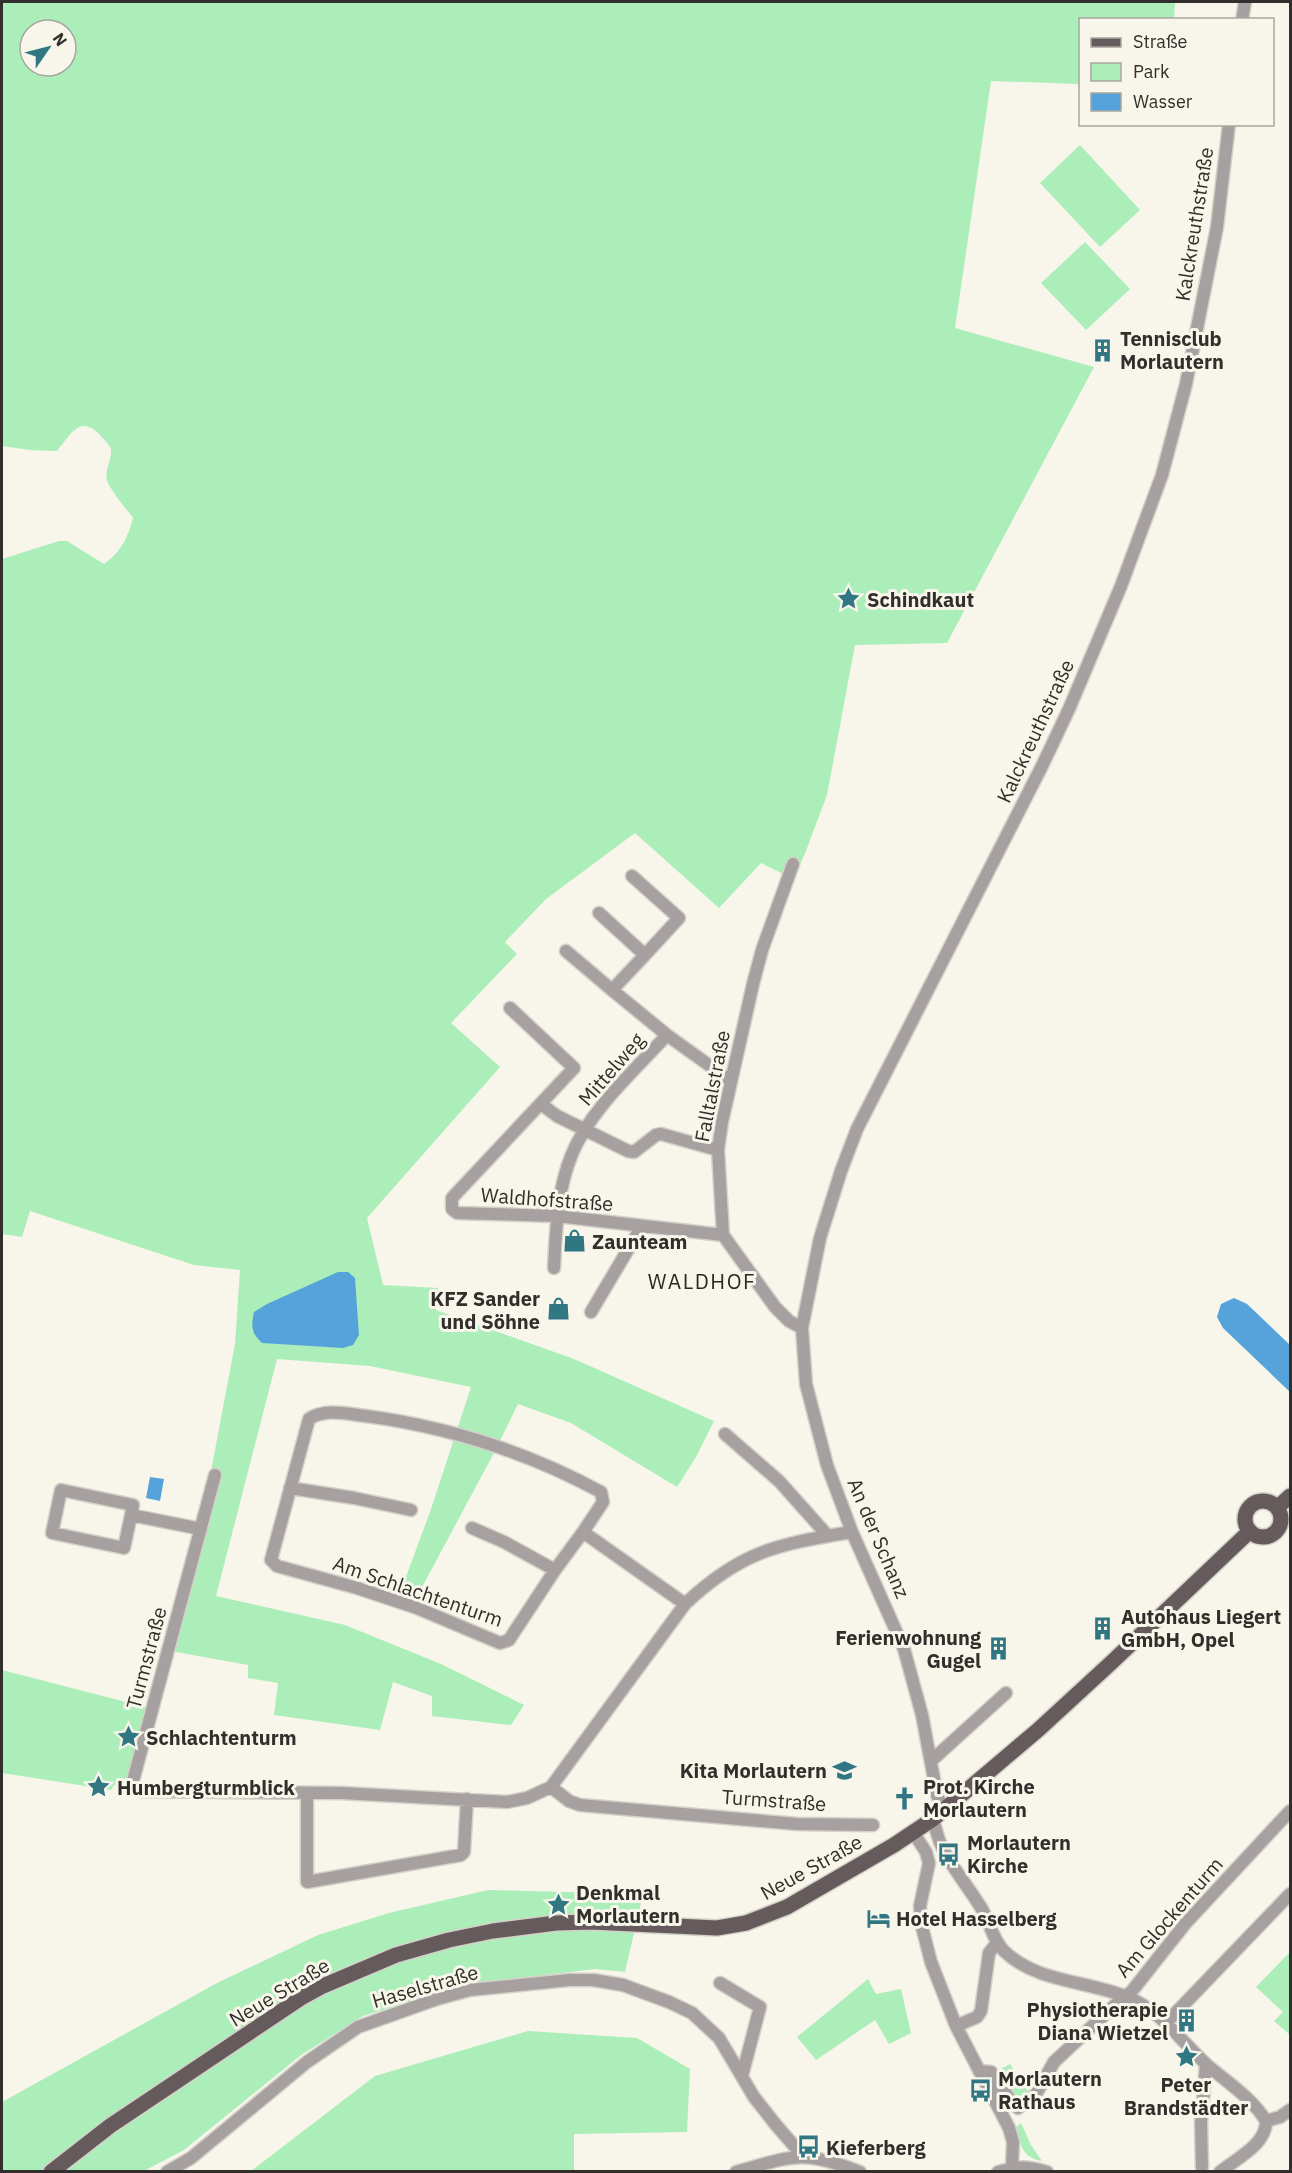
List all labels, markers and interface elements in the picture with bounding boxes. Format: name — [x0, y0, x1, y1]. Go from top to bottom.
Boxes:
north arrow — [18, 18, 78, 78]
legend — [1079, 18, 1274, 126]
text: N — [49, 29, 72, 50]
text: Straße — [1133, 30, 1187, 53]
text: Park — [1133, 60, 1170, 83]
text: Wasser — [1133, 90, 1193, 113]
street label: Kalckreuthstraße — [1169, 145, 1219, 303]
place label: Tennisclub Morlautern — [1120, 325, 1224, 375]
building icon: Tennisclub Morlautern — [1089, 337, 1115, 363]
place icon: Schindkaut — [836, 586, 862, 612]
place label: Schindkaut — [867, 586, 974, 613]
street label: Kalckreuthstraße — [990, 655, 1080, 807]
street label: Mittelweg — [572, 1027, 650, 1111]
street label: Falltalstraße — [688, 1028, 736, 1144]
street label: Waldhofstraße — [480, 1181, 614, 1217]
shop icon: Zaunteam — [561, 1228, 587, 1254]
place label: Zaunteam — [592, 1228, 687, 1255]
district label: WALDHOF — [648, 1267, 756, 1295]
place label: KFZ Sander und Söhne — [430, 1285, 540, 1335]
shop icon: KFZ Sander und Söhne — [545, 1296, 571, 1322]
street label: An der Schanz — [842, 1474, 916, 1602]
street label: Am Schlachtenturm — [329, 1549, 507, 1633]
place label: Autohaus Liegert GmbH, Opel — [1121, 1603, 1281, 1653]
street label: Turmstraße — [119, 1604, 173, 1712]
building icon: Autohaus Liegert GmbH, Opel — [1090, 1615, 1116, 1641]
place label: Ferienwohnung Gugel — [835, 1624, 982, 1674]
building icon: Ferienwohnung Gugel — [986, 1636, 1012, 1662]
place icon: Schlachtenturm — [115, 1724, 141, 1750]
place label: Schlachtenturm — [146, 1724, 297, 1751]
place label: Kita Morlautern — [680, 1757, 827, 1784]
school or university icon: Kita Morlautern — [832, 1757, 858, 1783]
place label: Prot. Kirche Morlautern — [923, 1773, 1035, 1823]
place icon: Humbergturmblick — [86, 1774, 112, 1800]
place label: Humbergturmblick — [117, 1774, 295, 1801]
street label: Turmstraße — [721, 1783, 827, 1817]
church icon: Prot. Kirche Morlautern — [892, 1785, 918, 1811]
street label: Neue Straße — [755, 1828, 867, 1906]
place label: Morlautern Kirche — [967, 1829, 1071, 1879]
bus stop icon: Morlautern Kirche — [936, 1841, 962, 1867]
street label: Am Glockenturm — [1109, 1851, 1229, 1983]
place label: Denkmal Morlautern — [576, 1879, 680, 1929]
place icon: Denkmal Morlautern — [545, 1891, 571, 1917]
hotel icon: Hotel Hasselberg — [865, 1905, 891, 1931]
place label: Hotel Hasselberg — [896, 1905, 1058, 1932]
street label: Neue Straße — [224, 1951, 334, 2033]
street label: Haselstraße — [369, 1958, 481, 2014]
place label: Physiotherapie Diana Wietzel — [1027, 1996, 1168, 2046]
building icon: Physiotherapie Diana Wietzel — [1173, 2008, 1199, 2034]
place icon: Peter Brandstädter — [1173, 2043, 1199, 2069]
place label: Morlautern Rathaus — [998, 2065, 1102, 2115]
place label: Peter Brandstädter — [1124, 2071, 1248, 2121]
bus stop icon: Morlautern Rathaus — [967, 2077, 993, 2103]
bus stop icon: Kieferberg — [795, 2134, 821, 2160]
place label: Kieferberg — [826, 2134, 927, 2161]

